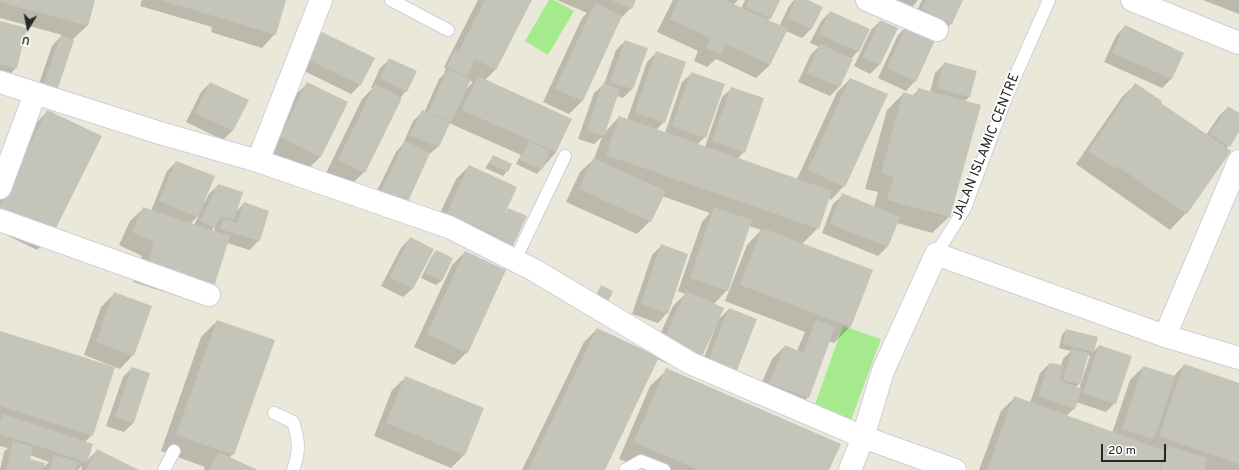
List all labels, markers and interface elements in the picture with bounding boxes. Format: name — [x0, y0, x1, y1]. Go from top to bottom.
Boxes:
north arrow — [8, 8, 48, 48]
text: U — [21, 32, 31, 47]
street label: JALAN ISLAMIC CENTRE — [950, 71, 1024, 223]
scale bar — [1103, 436, 1168, 462]
text: 20 m — [1108, 443, 1136, 459]

